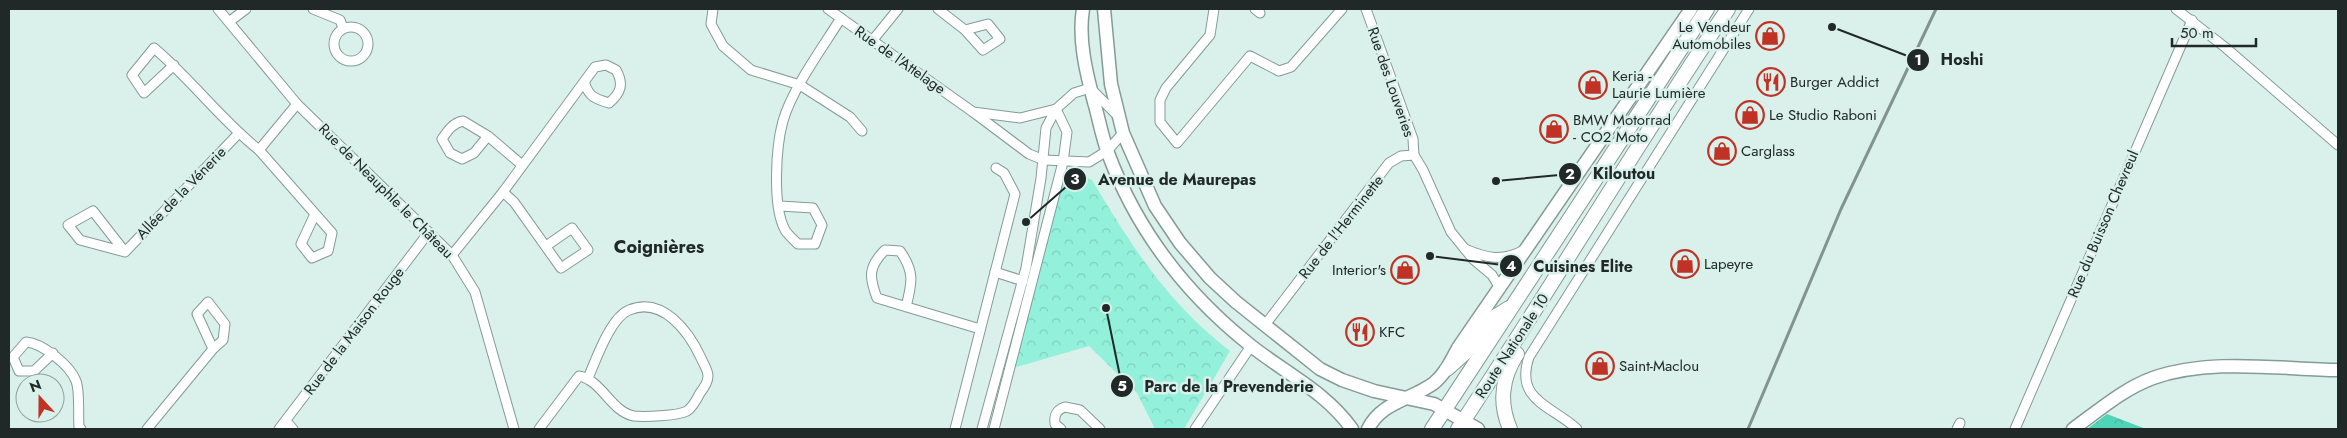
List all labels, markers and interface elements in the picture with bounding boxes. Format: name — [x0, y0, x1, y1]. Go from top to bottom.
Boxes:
scale bar — [2172, 15, 2256, 47]
place label: Le Vendeur Automobiles — [1672, 16, 1752, 55]
street label: Rue de l'Attelage — [850, 20, 950, 100]
shop icon: Le Vendeur Automobiles — [1755, 21, 1785, 51]
text: 50 m — [2180, 22, 2214, 44]
street label: Rue des Louveries — [1362, 24, 1420, 140]
callout: Hoshi — [1906, 44, 1994, 75]
text: Hoshi — [1941, 48, 1983, 71]
text: 1 — [1914, 49, 1922, 71]
place label: Keria - Laurie Lumière — [1612, 65, 1706, 104]
restaurant icon: Burger Addict — [1756, 67, 1786, 97]
shop icon: Keria - Laurie Lumière — [1578, 70, 1608, 100]
place label: Burger Addict — [1790, 71, 1879, 93]
shop icon: Le Studio Raboni — [1735, 100, 1765, 130]
place label: Le Studio Raboni — [1769, 104, 1877, 126]
place label: BMW Motorrad - CO2 Moto — [1573, 109, 1671, 148]
shop icon: BMW Motorrad - CO2 Moto — [1539, 114, 1569, 144]
street label: Rue de Neauphle le Château — [313, 118, 459, 264]
shop icon: Carglass — [1707, 136, 1737, 166]
place label: Carglass — [1741, 140, 1795, 162]
street label: Allée de la Vénerie — [131, 141, 231, 244]
street label: Rue du Buisson Chevreul — [2062, 147, 2144, 301]
callout: Kiloutou — [1558, 158, 1665, 189]
text: Kiloutou — [1593, 162, 1655, 185]
text: 2 — [1565, 163, 1575, 185]
callout: Avenue de Maurepas — [1063, 164, 1266, 195]
text: 3 — [1070, 168, 1080, 190]
text: Avenue de Maurepas — [1097, 168, 1256, 191]
street label: Rue de l'Herminette — [1293, 170, 1389, 284]
district label: Coignières — [614, 234, 704, 260]
shop icon: Lapeyre — [1670, 249, 1700, 279]
callout: Cuisines Elite — [1498, 250, 1643, 281]
place label: Lapeyre — [1704, 253, 1754, 275]
shop icon: Interior's — [1390, 255, 1420, 285]
text: 4 — [1506, 255, 1516, 277]
text: Cuisines Elite — [1533, 255, 1633, 278]
place label: Interior's — [1332, 259, 1386, 281]
street label: Rue de la Maison Rouge — [299, 262, 410, 400]
street label: Route Nationale 10 — [1470, 289, 1554, 403]
restaurant icon: KFC — [1345, 317, 1375, 347]
place label: KFC — [1379, 321, 1405, 343]
shop icon: Saint-Maclou — [1585, 351, 1615, 381]
place label: Saint-Maclou — [1619, 355, 1699, 377]
callout: Parc de la Prevenderie — [1109, 371, 1324, 402]
north arrow — [15, 373, 65, 423]
text: N — [27, 375, 44, 397]
text: 5 — [1117, 375, 1127, 397]
text: Parc de la Prevenderie — [1144, 375, 1314, 398]

